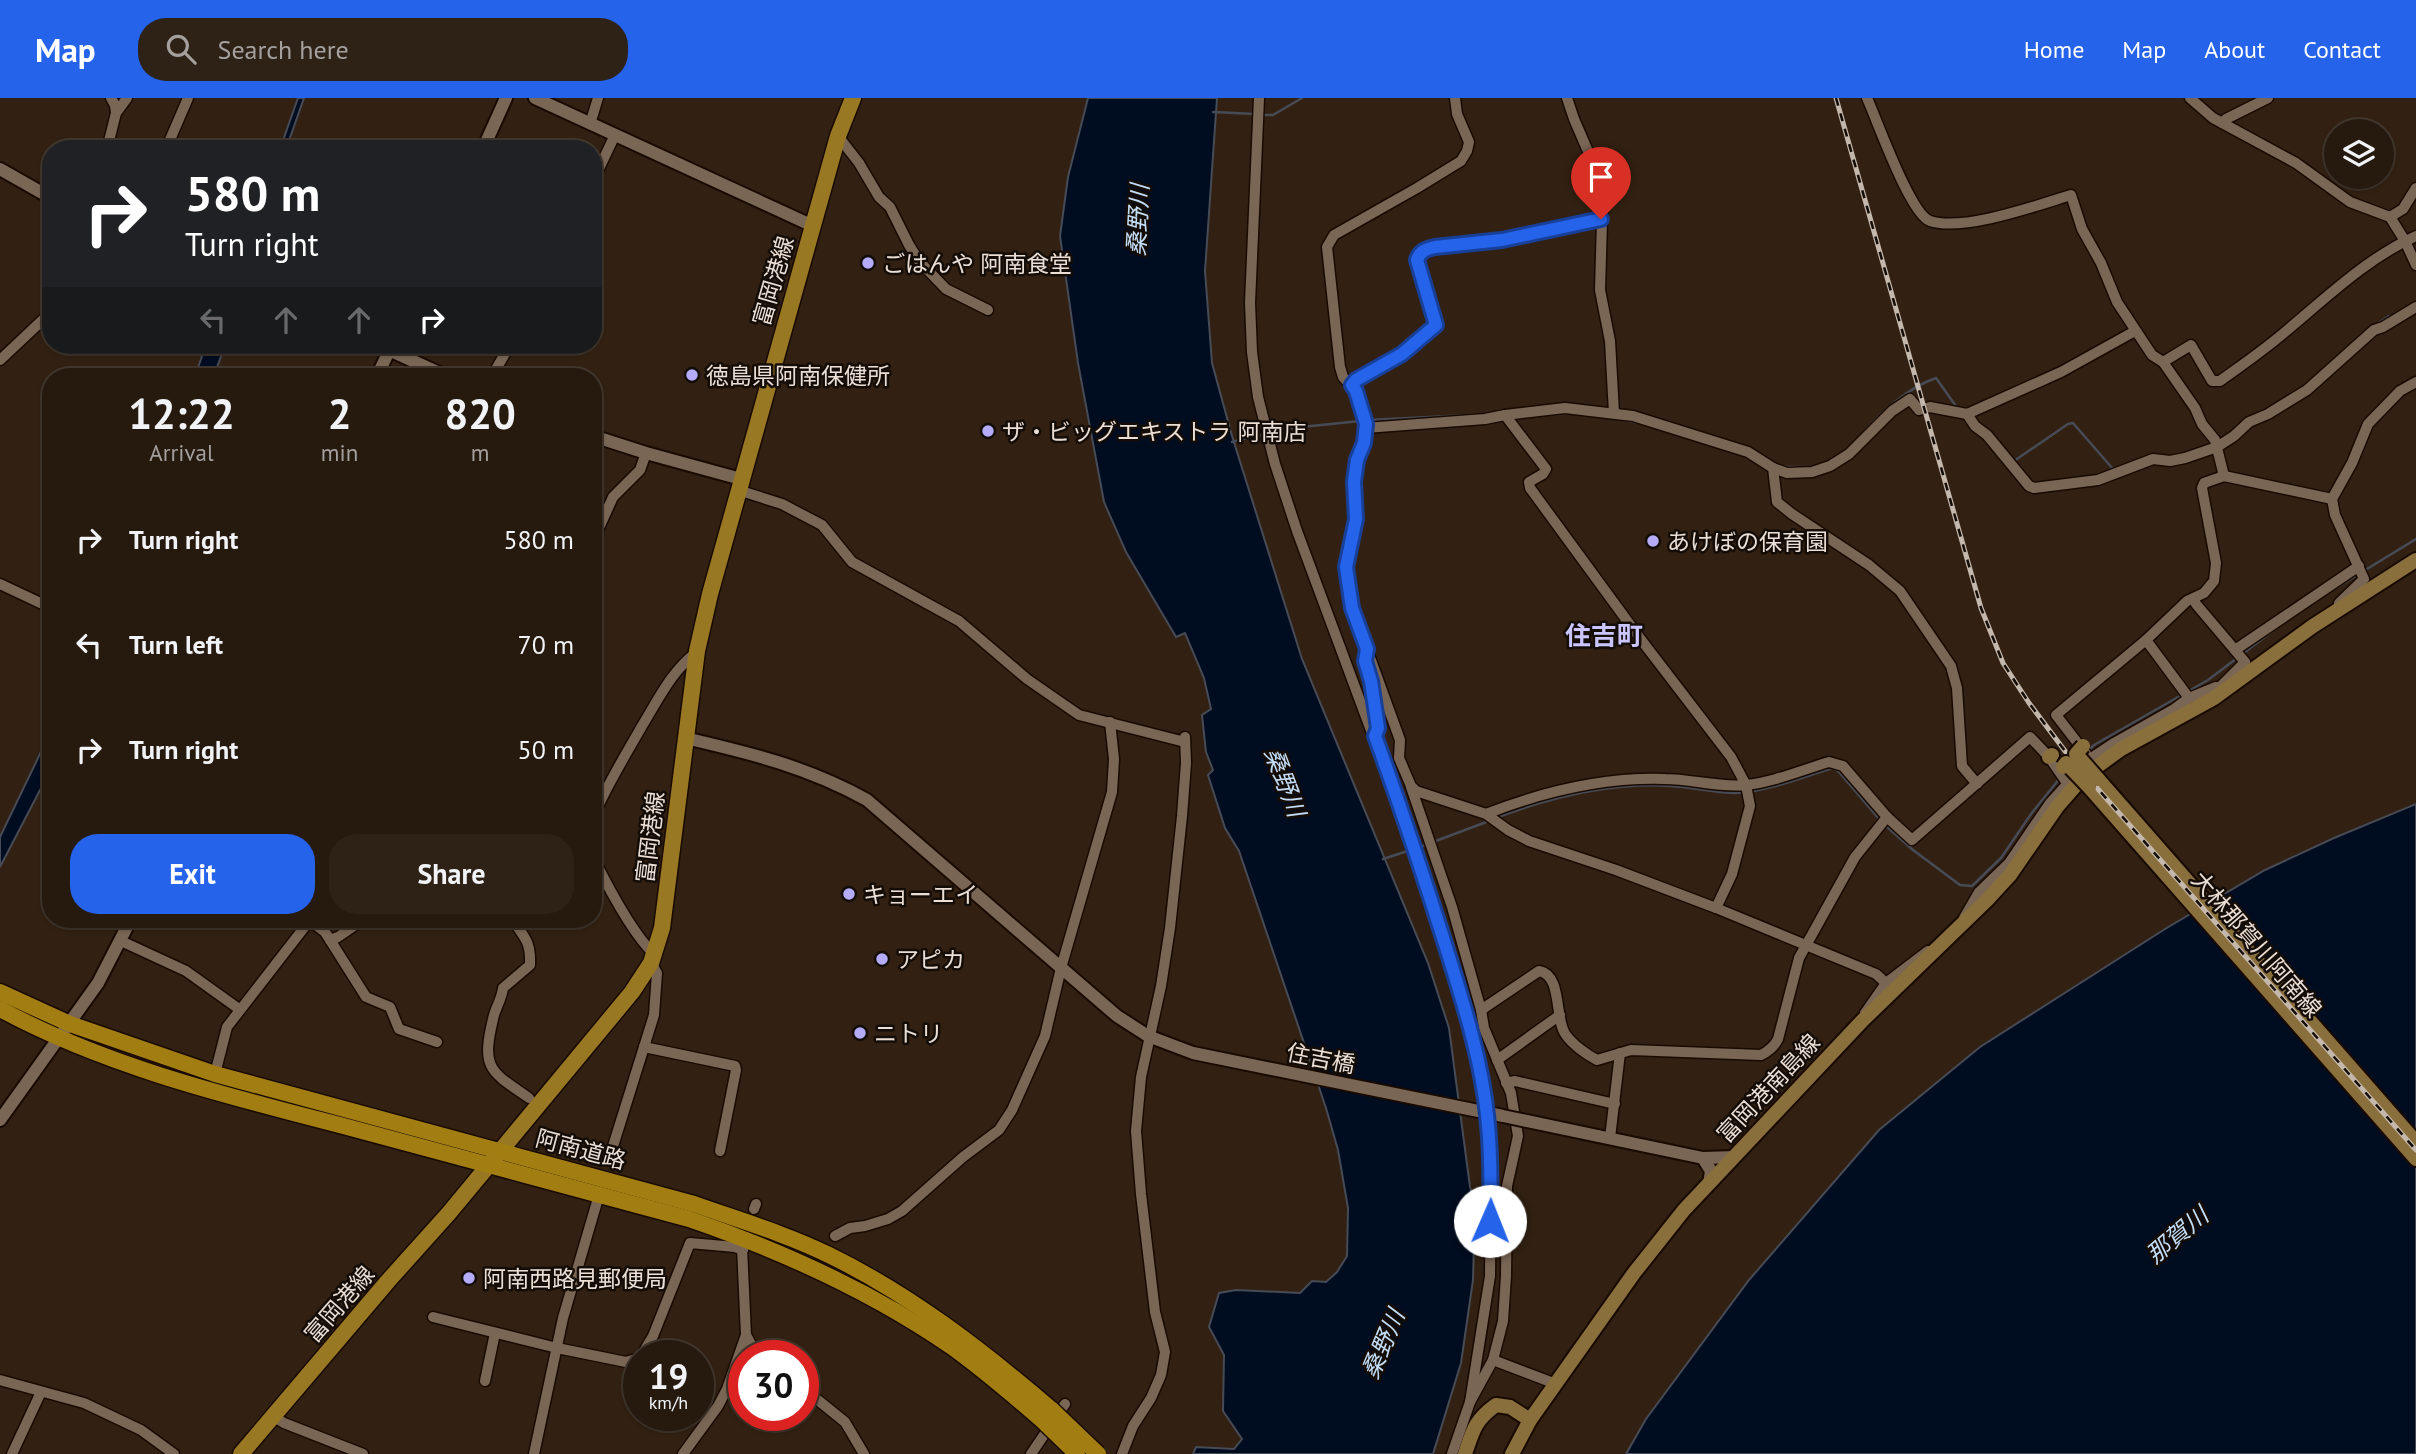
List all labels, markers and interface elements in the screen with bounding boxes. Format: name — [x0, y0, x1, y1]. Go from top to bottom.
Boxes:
search box — [138, 18, 628, 81]
text: Map — [35, 28, 96, 71]
icon: search — [162, 30, 200, 68]
text: Search here — [218, 33, 349, 66]
text: Home — [2024, 34, 2084, 65]
text: Map — [2122, 34, 2166, 65]
text: About — [2204, 34, 2265, 65]
text: Contact — [2303, 34, 2381, 65]
map controls — [2324, 119, 2394, 189]
button: layers — [2324, 119, 2394, 189]
pin — [1571, 147, 1631, 219]
icon: arrive — [1582, 158, 1620, 196]
text: 580 m — [185, 161, 320, 225]
icon: right — [70, 168, 161, 259]
water label: 桑野川 — [1121, 180, 1156, 257]
text: Turn right — [185, 223, 319, 265]
street label: 富岡港線 — [746, 233, 800, 329]
place label: ごはんや 阿南食堂 — [882, 249, 1072, 278]
marker: ごはんや 阿南食堂 — [860, 255, 876, 271]
icon: left — [194, 301, 232, 339]
icon: ahead — [267, 301, 305, 339]
icon: ahead — [340, 301, 378, 339]
icon: right — [413, 301, 451, 339]
place label: 徳島県阿南保健所 — [706, 361, 890, 390]
marker: 徳島県阿南保健所 — [684, 367, 700, 383]
text: 12:22 — [128, 386, 235, 441]
text: 2 — [328, 386, 351, 441]
text: 820 — [444, 386, 516, 441]
place label: ザ・ビッグエキストラ 阿南店 — [1002, 417, 1306, 446]
marker: ザ・ビッグエキストラ 阿南店 — [980, 423, 996, 439]
text: Arrival — [149, 438, 214, 467]
text: min — [321, 438, 358, 467]
text: m — [471, 438, 489, 467]
icon: right — [70, 521, 108, 559]
text: Turn right — [129, 523, 238, 556]
text: 580 m — [503, 523, 574, 556]
place label: あけぼの保育園 — [1667, 527, 1828, 556]
marker: あけぼの保育園 — [1645, 533, 1661, 549]
district label: 住吉町 — [1565, 619, 1643, 652]
icon: left — [70, 626, 108, 664]
text: Turn left — [129, 628, 223, 661]
text: 70 m — [518, 628, 574, 661]
icon: right — [70, 731, 108, 769]
text: Turn right — [129, 733, 238, 766]
text: 50 m — [518, 733, 574, 766]
water label: 桑野川 — [1258, 743, 1313, 824]
street label: 富岡港線 — [630, 790, 670, 884]
button: Exit — [70, 834, 315, 914]
button: Share — [329, 834, 574, 914]
street label: 大林那賀川阿南線 — [2186, 865, 2328, 1023]
place label: キョーエイ — [863, 880, 978, 909]
marker: キョーエイ — [841, 886, 857, 902]
place label: アピカ — [896, 945, 965, 974]
marker: アピカ — [874, 951, 890, 967]
place label: ニトリ — [874, 1019, 943, 1048]
marker: ニトリ — [852, 1025, 868, 1041]
street label: 富岡港南島線 — [1710, 1028, 1826, 1148]
street label: 住吉橋 — [1284, 1037, 1358, 1079]
street label: 阿南道路 — [533, 1123, 629, 1175]
position arrow — [1453, 1184, 1527, 1258]
water label: 那賀川 — [2139, 1198, 2217, 1270]
street label: 富岡港線 — [298, 1260, 380, 1348]
place label: 阿南西路見郵便局 — [483, 1264, 667, 1293]
marker: 阿南西路見郵便局 — [461, 1270, 477, 1286]
water label: 桑野川 — [1355, 1302, 1413, 1383]
speed limit sign: 30 — [728, 1340, 819, 1431]
text: 19 — [649, 1353, 688, 1399]
text: km/h — [649, 1391, 688, 1414]

